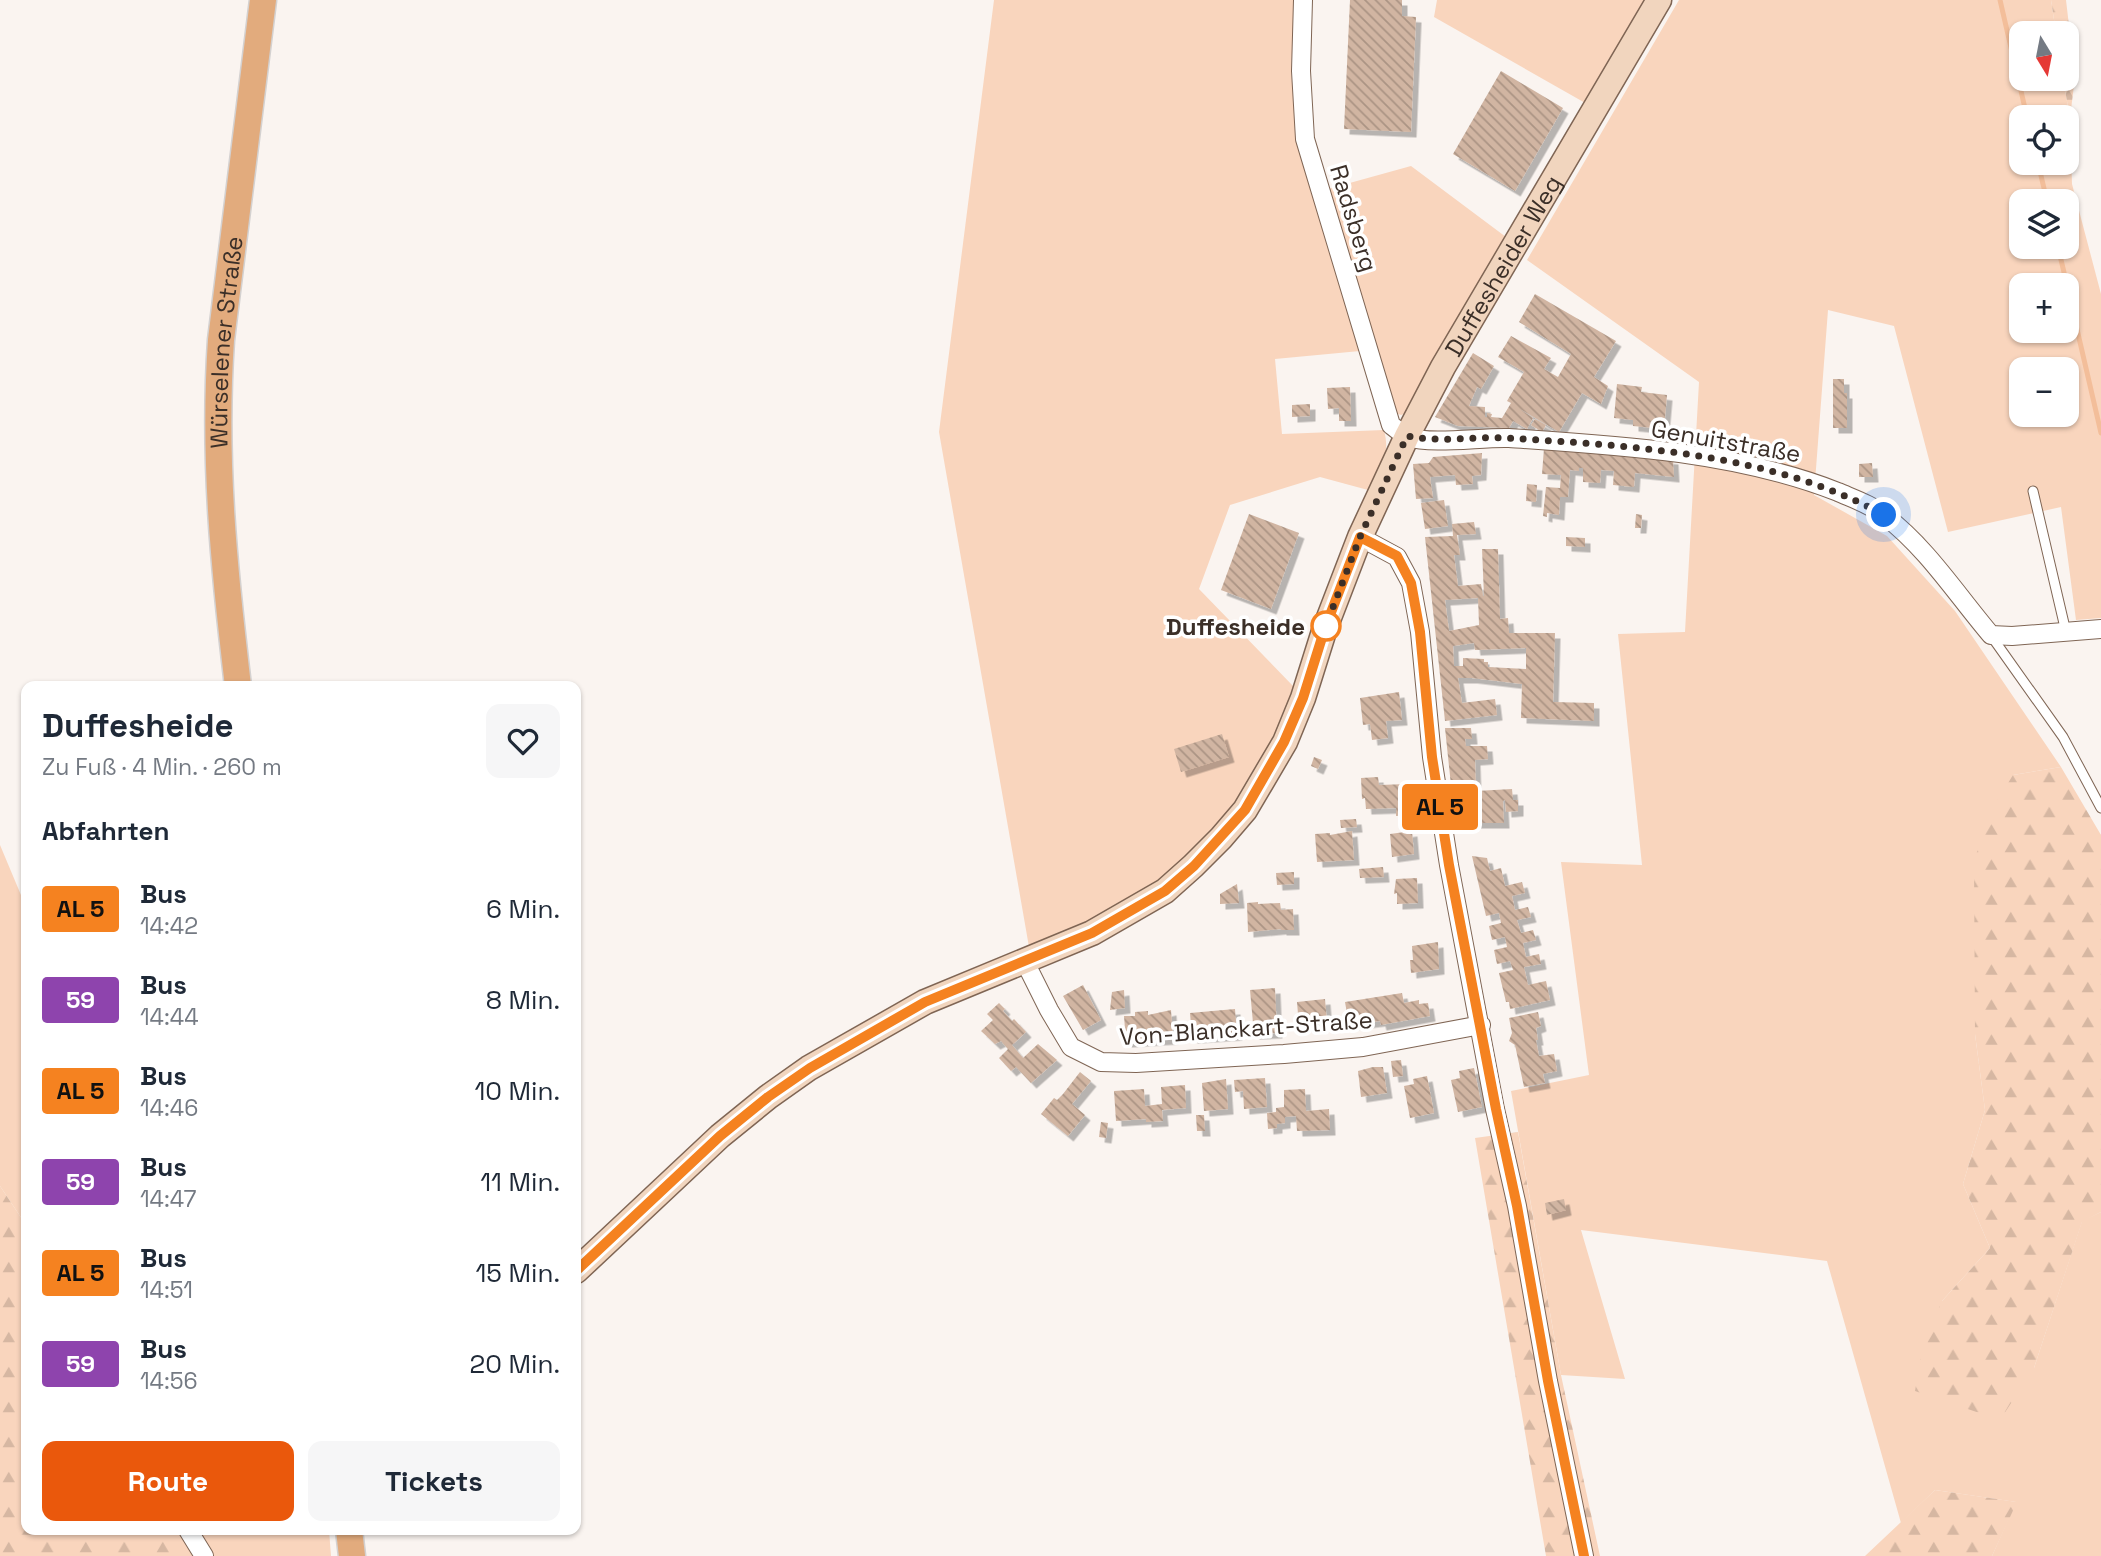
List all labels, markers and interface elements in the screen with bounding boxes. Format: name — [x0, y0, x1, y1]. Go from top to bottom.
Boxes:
north arrow — [2009, 21, 2079, 91]
map controls — [2009, 21, 2079, 427]
button: locate — [2009, 105, 2079, 175]
street label: Radsberg — [1323, 161, 1385, 275]
street label: Duffesheider Weg — [1437, 169, 1568, 362]
button: layers — [2009, 189, 2079, 259]
street label: Würselener Straße — [203, 234, 249, 449]
button: + — [2009, 273, 2079, 343]
button: − — [2009, 357, 2079, 427]
street label: Genuitstraße — [1649, 413, 1803, 469]
your location — [1866, 497, 1901, 532]
place label: Duffesheide — [1166, 611, 1305, 642]
marker: Duffesheide — [1311, 611, 1341, 641]
button: heart — [486, 704, 560, 778]
text: Duffesheide — [42, 705, 234, 747]
text: Zu Fuß · 4 Min. · 260 m — [42, 752, 282, 782]
line badge: AL 5 — [1391, 784, 1489, 830]
text: AL 5 — [1416, 791, 1464, 822]
text: Abfahrten — [42, 814, 170, 848]
text: Bus — [140, 877, 187, 911]
text: 6 Min. — [486, 892, 560, 926]
text: AL 5 — [57, 893, 105, 924]
text: 14:42 — [140, 911, 198, 941]
text: Bus — [140, 968, 187, 1002]
text: 8 Min. — [486, 983, 560, 1017]
text: 59 — [66, 984, 95, 1015]
text: 14:44 — [140, 1002, 199, 1032]
street label: Von-Blanckart-Straße — [1118, 1004, 1374, 1052]
text: Bus — [140, 1059, 187, 1093]
text: 10 Min. — [474, 1074, 560, 1108]
text: AL 5 — [57, 1075, 105, 1106]
text: 14:46 — [140, 1093, 198, 1123]
text: Bus — [140, 1150, 187, 1184]
text: 11 Min. — [480, 1165, 560, 1199]
text: 59 — [66, 1166, 95, 1197]
text: 14:47 — [140, 1184, 196, 1214]
text: Bus — [140, 1241, 187, 1275]
text: 15 Min. — [475, 1256, 560, 1290]
text: AL 5 — [57, 1257, 105, 1288]
text: 14:51 — [140, 1275, 193, 1305]
text: Bus — [140, 1332, 187, 1366]
text: 20 Min. — [470, 1347, 560, 1381]
text: 59 — [66, 1348, 95, 1379]
text: 14:56 — [140, 1366, 198, 1396]
button: Route — [42, 1441, 294, 1521]
button: Tickets — [308, 1441, 560, 1521]

